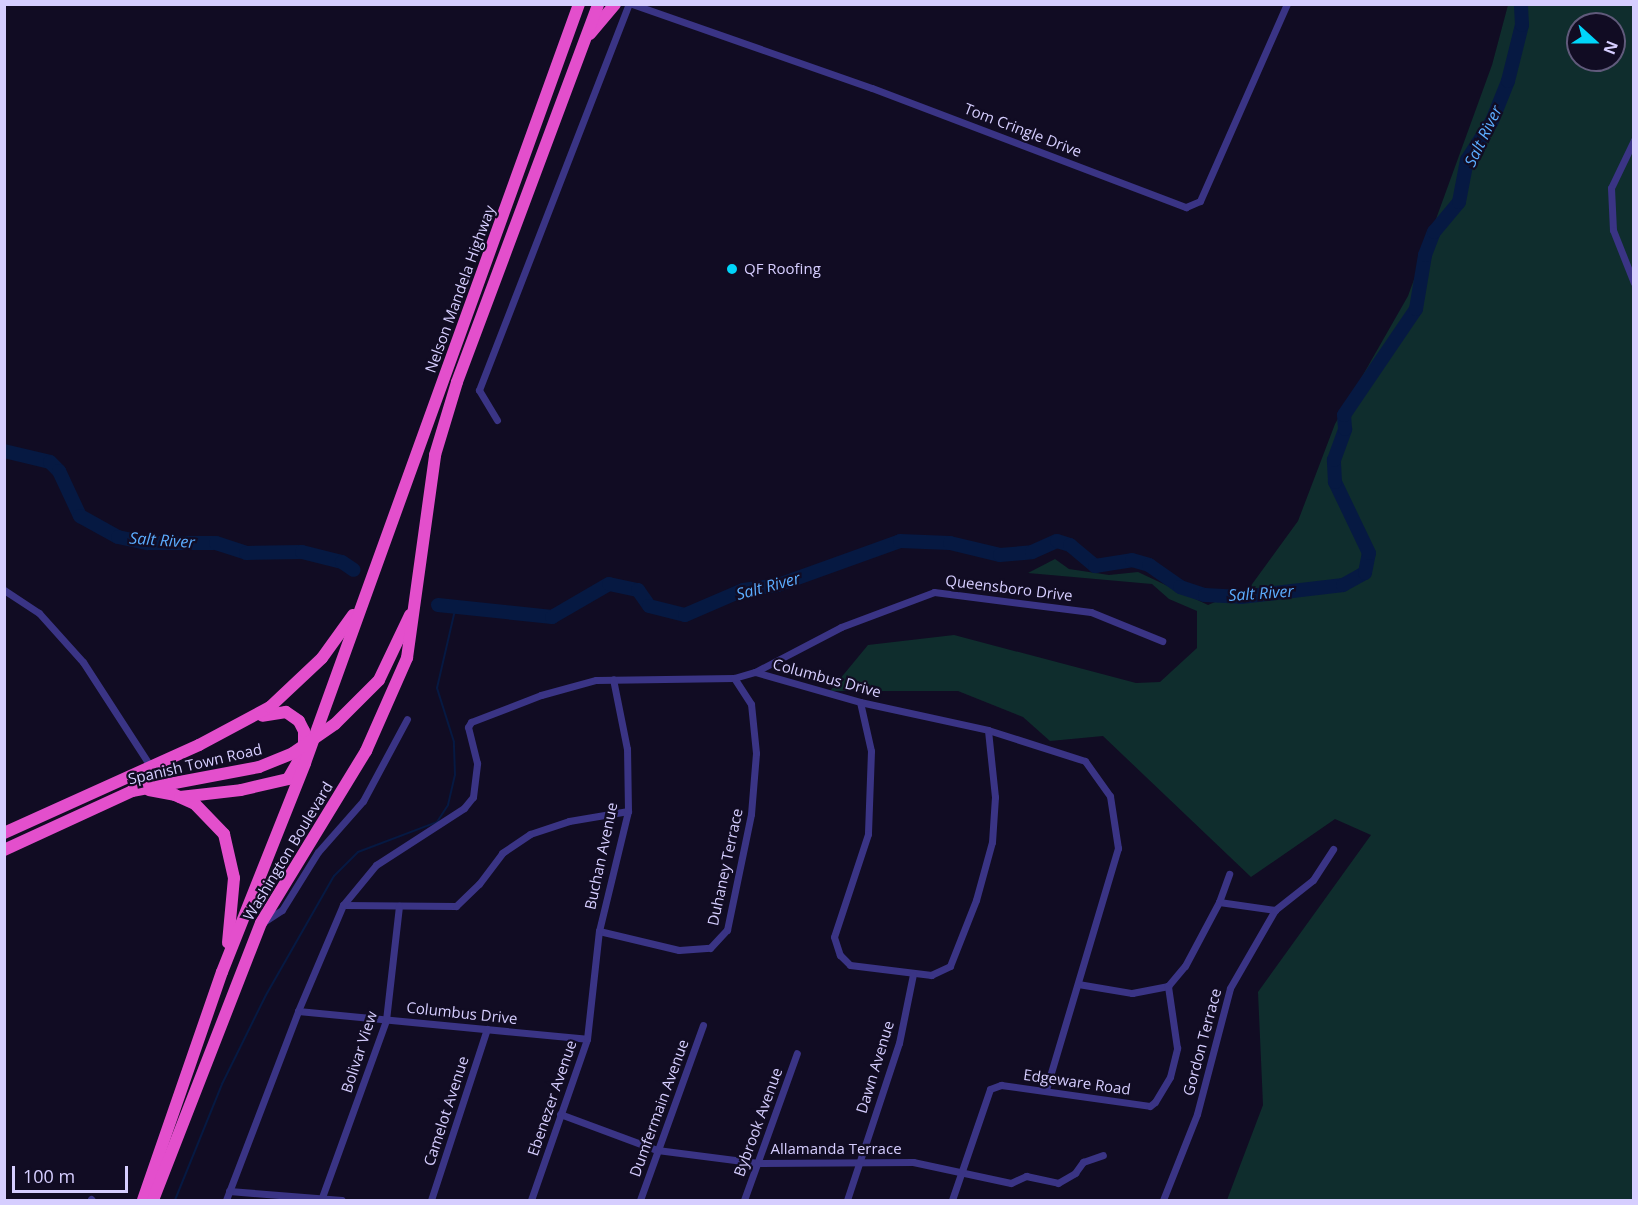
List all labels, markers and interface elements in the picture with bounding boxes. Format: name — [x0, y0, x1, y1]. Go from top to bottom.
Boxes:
north arrow — [1566, 12, 1626, 72]
text: N — [1598, 38, 1624, 58]
street label: Tom Cringle Drive — [962, 99, 1084, 161]
water label: Salt River — [1460, 102, 1506, 170]
street label: Nelson Mandela Highway — [421, 203, 499, 375]
place label: QF Roofing — [744, 260, 821, 278]
marker: QF Roofing — [725, 262, 739, 276]
water label: Salt River — [129, 528, 195, 552]
water label: Salt River — [734, 568, 802, 604]
street label: Queensboro Drive — [944, 571, 1074, 605]
water label: Salt River — [1228, 581, 1294, 605]
street label: Columbus Drive — [771, 655, 883, 701]
street label: Spanish Town Road — [126, 740, 264, 788]
street label: Washington Boulevard — [239, 778, 337, 924]
street label: Buchan Avenue — [581, 801, 621, 911]
street label: Duhaney Terrace — [704, 807, 746, 927]
street label: Gordon Terrace — [1179, 986, 1225, 1098]
street label: Columbus Drive — [406, 998, 518, 1028]
street label: Bolivar View — [337, 1009, 381, 1095]
street label: Dawn Avenue — [852, 1018, 898, 1116]
street label: Dumfermain Avenue — [626, 1037, 692, 1179]
street label: Ebenezer Avenue — [524, 1038, 580, 1158]
street label: Camelot Avenue — [420, 1054, 472, 1168]
street label: Bybrook Avenue — [730, 1065, 786, 1179]
street label: Edgeware Road — [1022, 1066, 1132, 1098]
street label: Allamanda Terrace — [770, 1140, 902, 1158]
scale bar — [15, 1154, 130, 1192]
text: 100 m — [23, 1164, 75, 1188]

